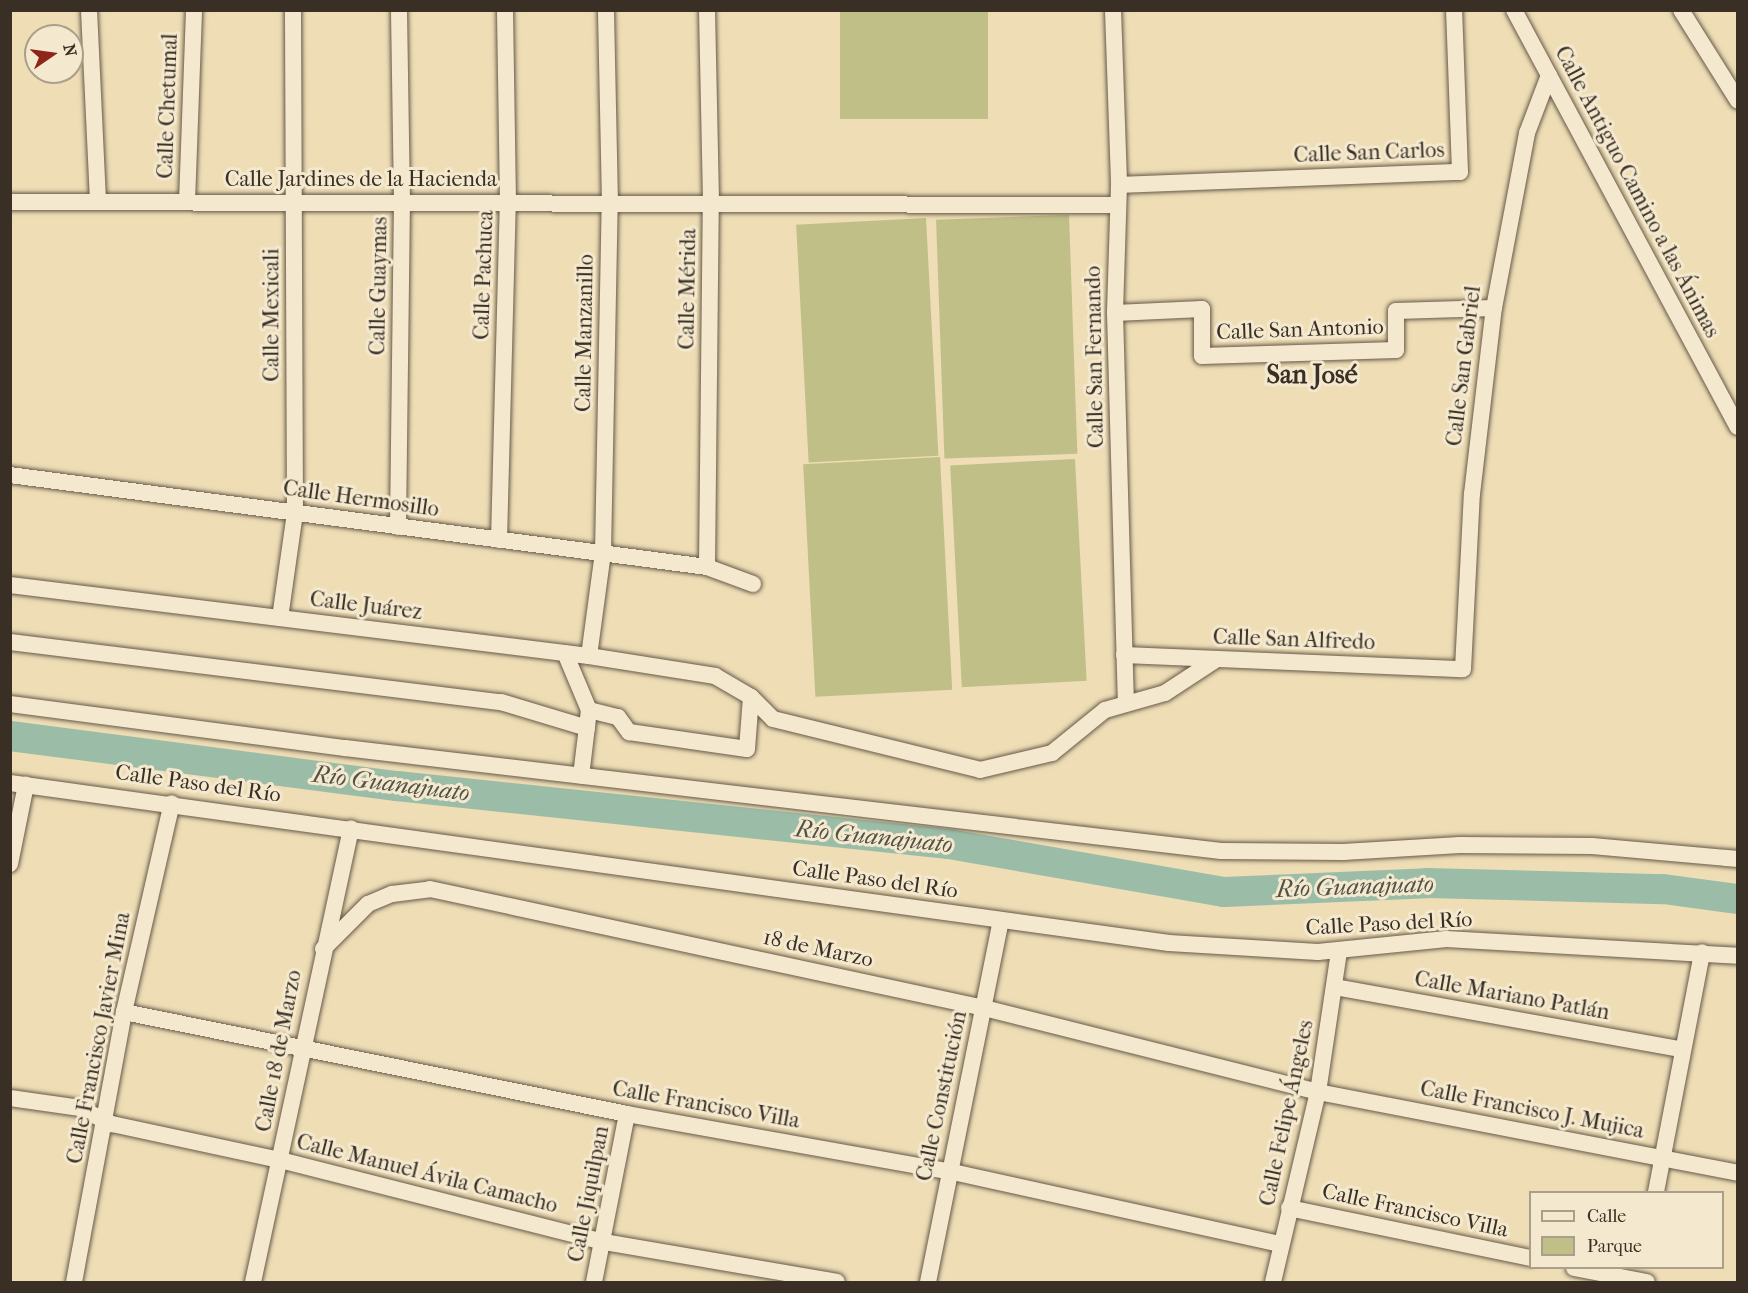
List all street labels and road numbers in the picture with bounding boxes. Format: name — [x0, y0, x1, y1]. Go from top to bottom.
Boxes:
street label: Calle Chetumal — [152, 33, 184, 179]
street label: Calle Antiguo Camino a las Ánimas — [1549, 42, 1725, 342]
street label: Calle San Carlos — [1293, 137, 1445, 169]
street label: Calle Jardines de la Hacienda — [225, 167, 497, 193]
street label: Calle Pachuca — [469, 210, 499, 340]
street label: Calle Guaymas — [365, 216, 393, 356]
street label: Calle Mérida — [674, 228, 702, 350]
street label: Calle Mexicali — [259, 248, 285, 382]
street label: Calle Manzanillo — [570, 254, 600, 412]
street label: Calle San Fernando — [1080, 266, 1110, 448]
street label: Calle San Gabriel — [1441, 284, 1487, 448]
street label: Calle San Antonio — [1216, 314, 1384, 346]
street label: Calle Hermosillo — [281, 475, 441, 523]
street label: Calle Juárez — [308, 586, 424, 626]
street label: Calle San Alfredo — [1212, 624, 1376, 656]
street label: Calle Paso del Río — [114, 759, 282, 809]
street label: Calle Paso del Río — [791, 855, 959, 905]
street label: Calle Paso del Río — [1305, 906, 1473, 942]
street label: Calle Francisco Javier Mina — [62, 910, 136, 1166]
street label: 18 de Marzo — [761, 924, 875, 974]
street label: Calle Mariano Patlán — [1412, 966, 1612, 1026]
street label: Calle 18 de Marzo — [250, 968, 308, 1134]
street label: Calle Constitución — [911, 1008, 973, 1184]
street label: Calle Felipe Ángeles — [1254, 1017, 1320, 1209]
street label: Calle Francisco J. Mujica — [1418, 1075, 1646, 1145]
street label: Calle Francisco Villa — [610, 1076, 802, 1134]
street label: Calle Jiquilpan — [563, 1124, 615, 1264]
street label: Calle Manuel Ávila Camacho — [294, 1129, 560, 1219]
street label: Calle Francisco Villa — [1320, 1178, 1510, 1244]

